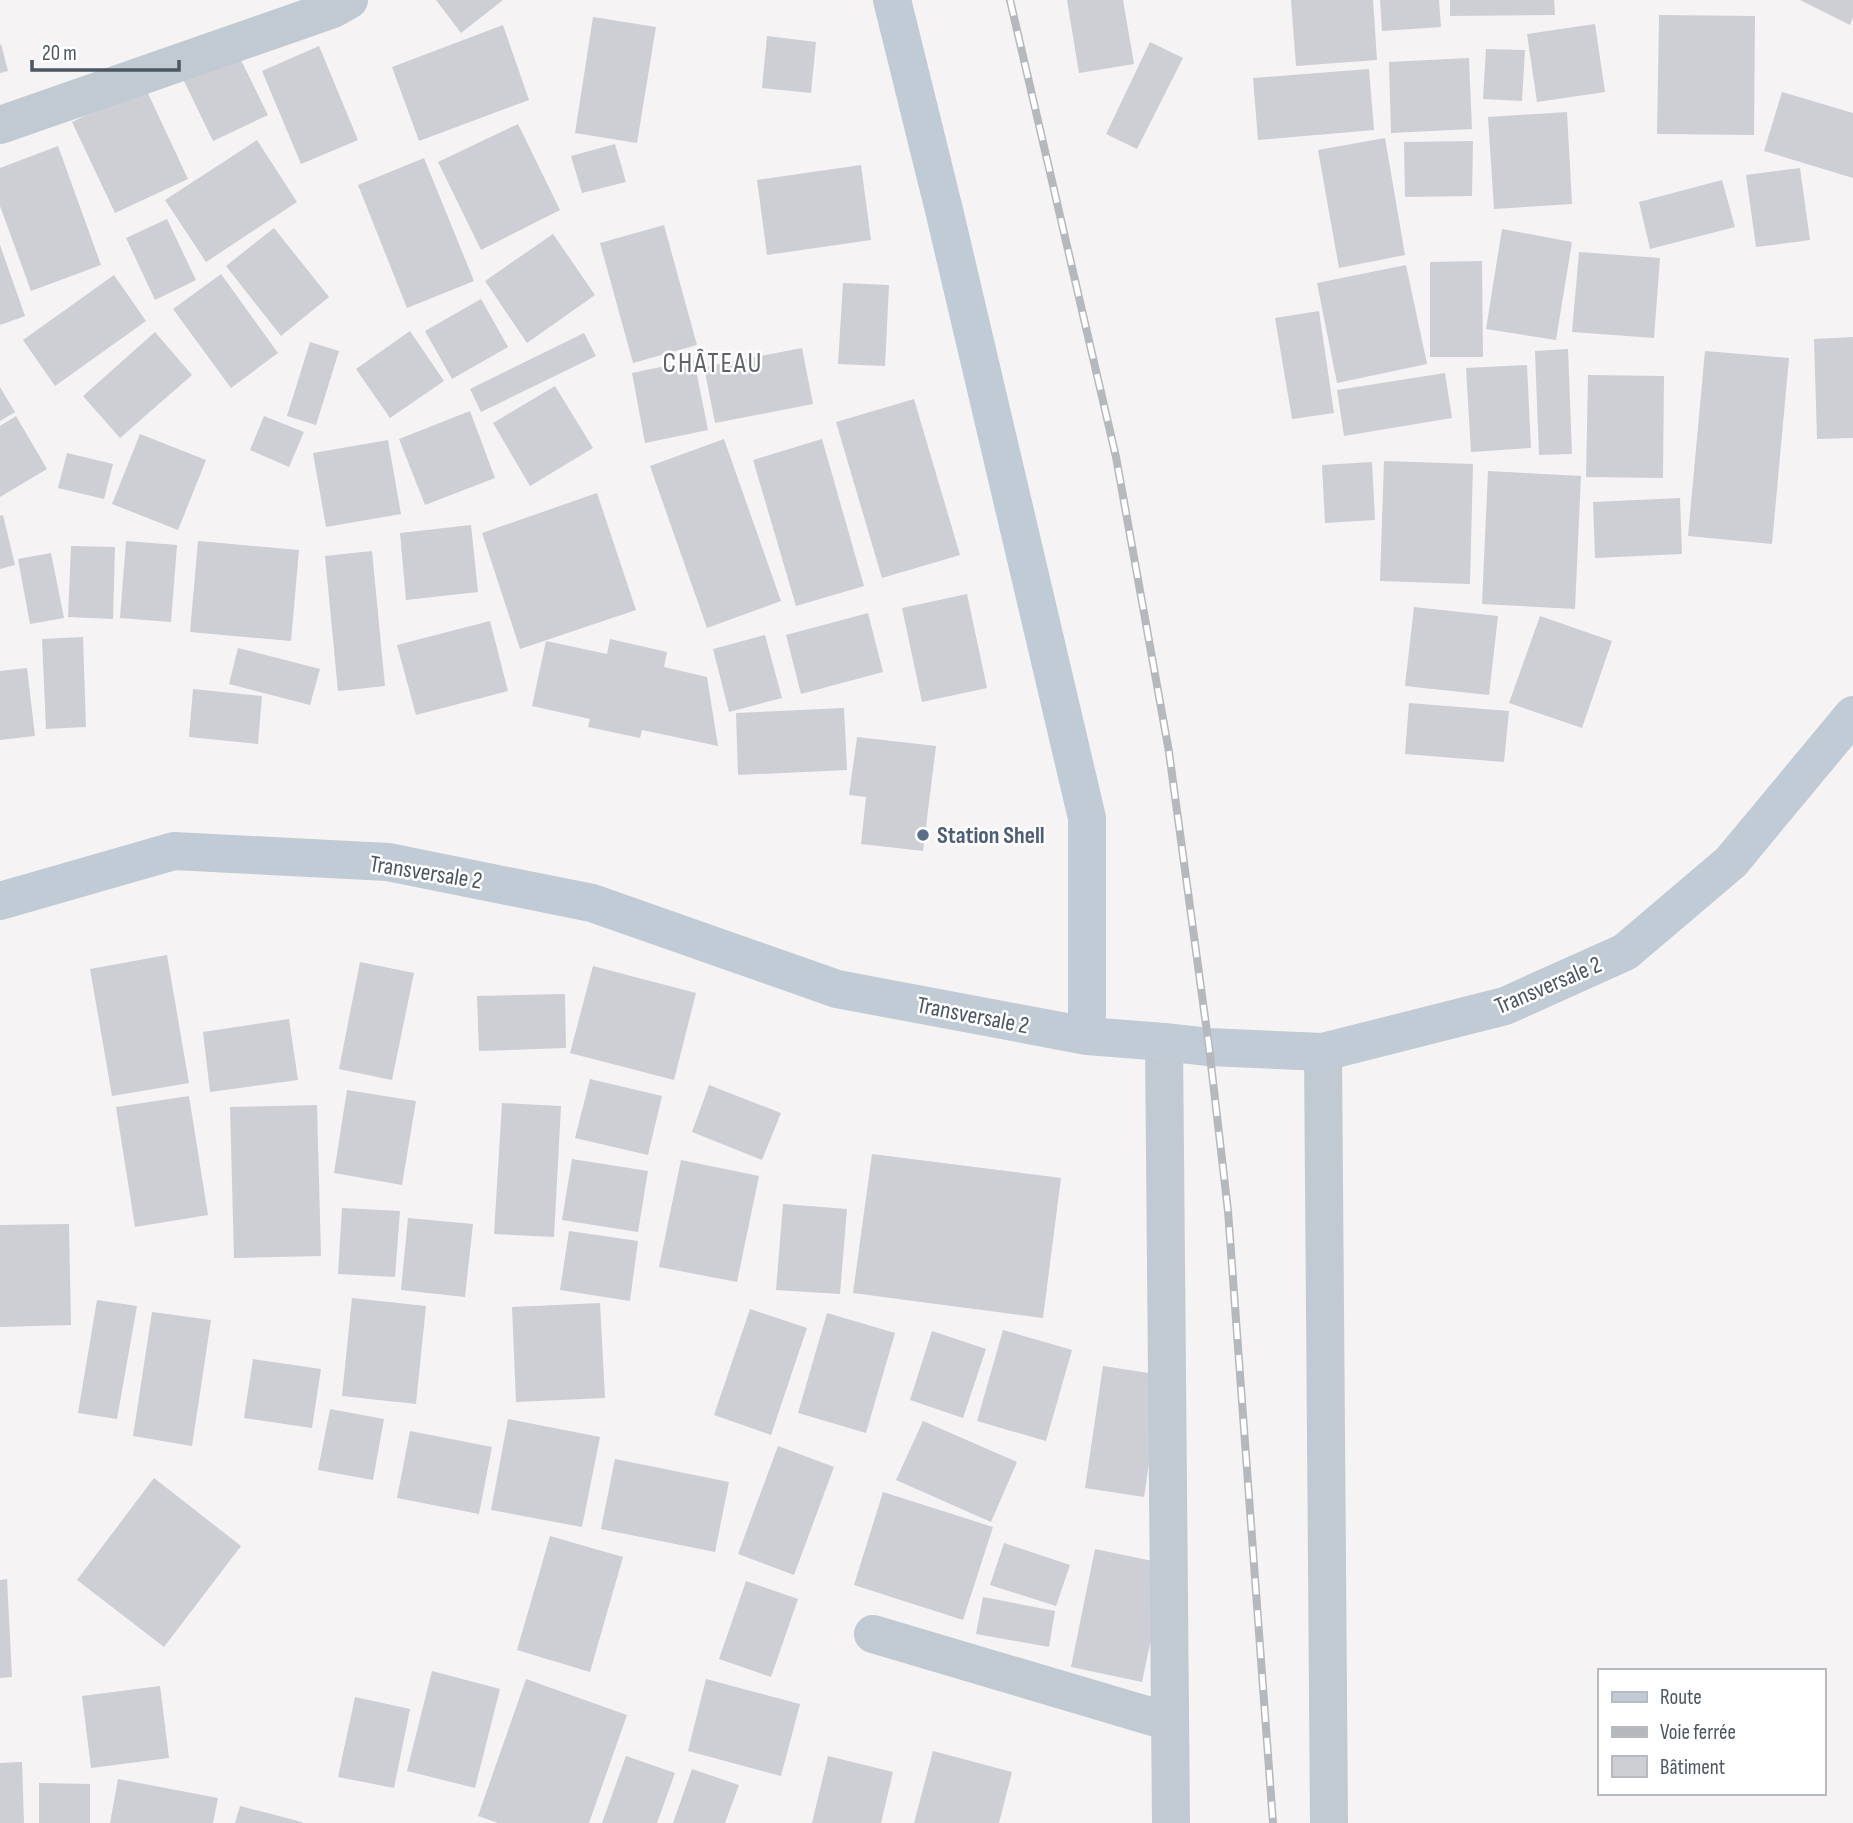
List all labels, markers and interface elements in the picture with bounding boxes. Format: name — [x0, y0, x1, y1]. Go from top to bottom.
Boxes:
scale bar — [32, 28, 178, 72]
text: 20 m — [42, 41, 77, 66]
district label: CHÂTEAU — [663, 347, 763, 380]
place label: Station Shell — [937, 821, 1045, 850]
marker: Station Shell — [915, 827, 931, 843]
street label: Transversale 2 — [368, 849, 484, 896]
street label: Transversale 2 — [1490, 950, 1606, 1021]
street label: Transversale 2 — [914, 990, 1031, 1041]
legend — [1598, 1669, 1825, 1795]
text: Route — [1660, 1685, 1702, 1710]
text: Voie ferrée — [1660, 1720, 1736, 1745]
text: Bâtiment — [1660, 1755, 1725, 1780]

